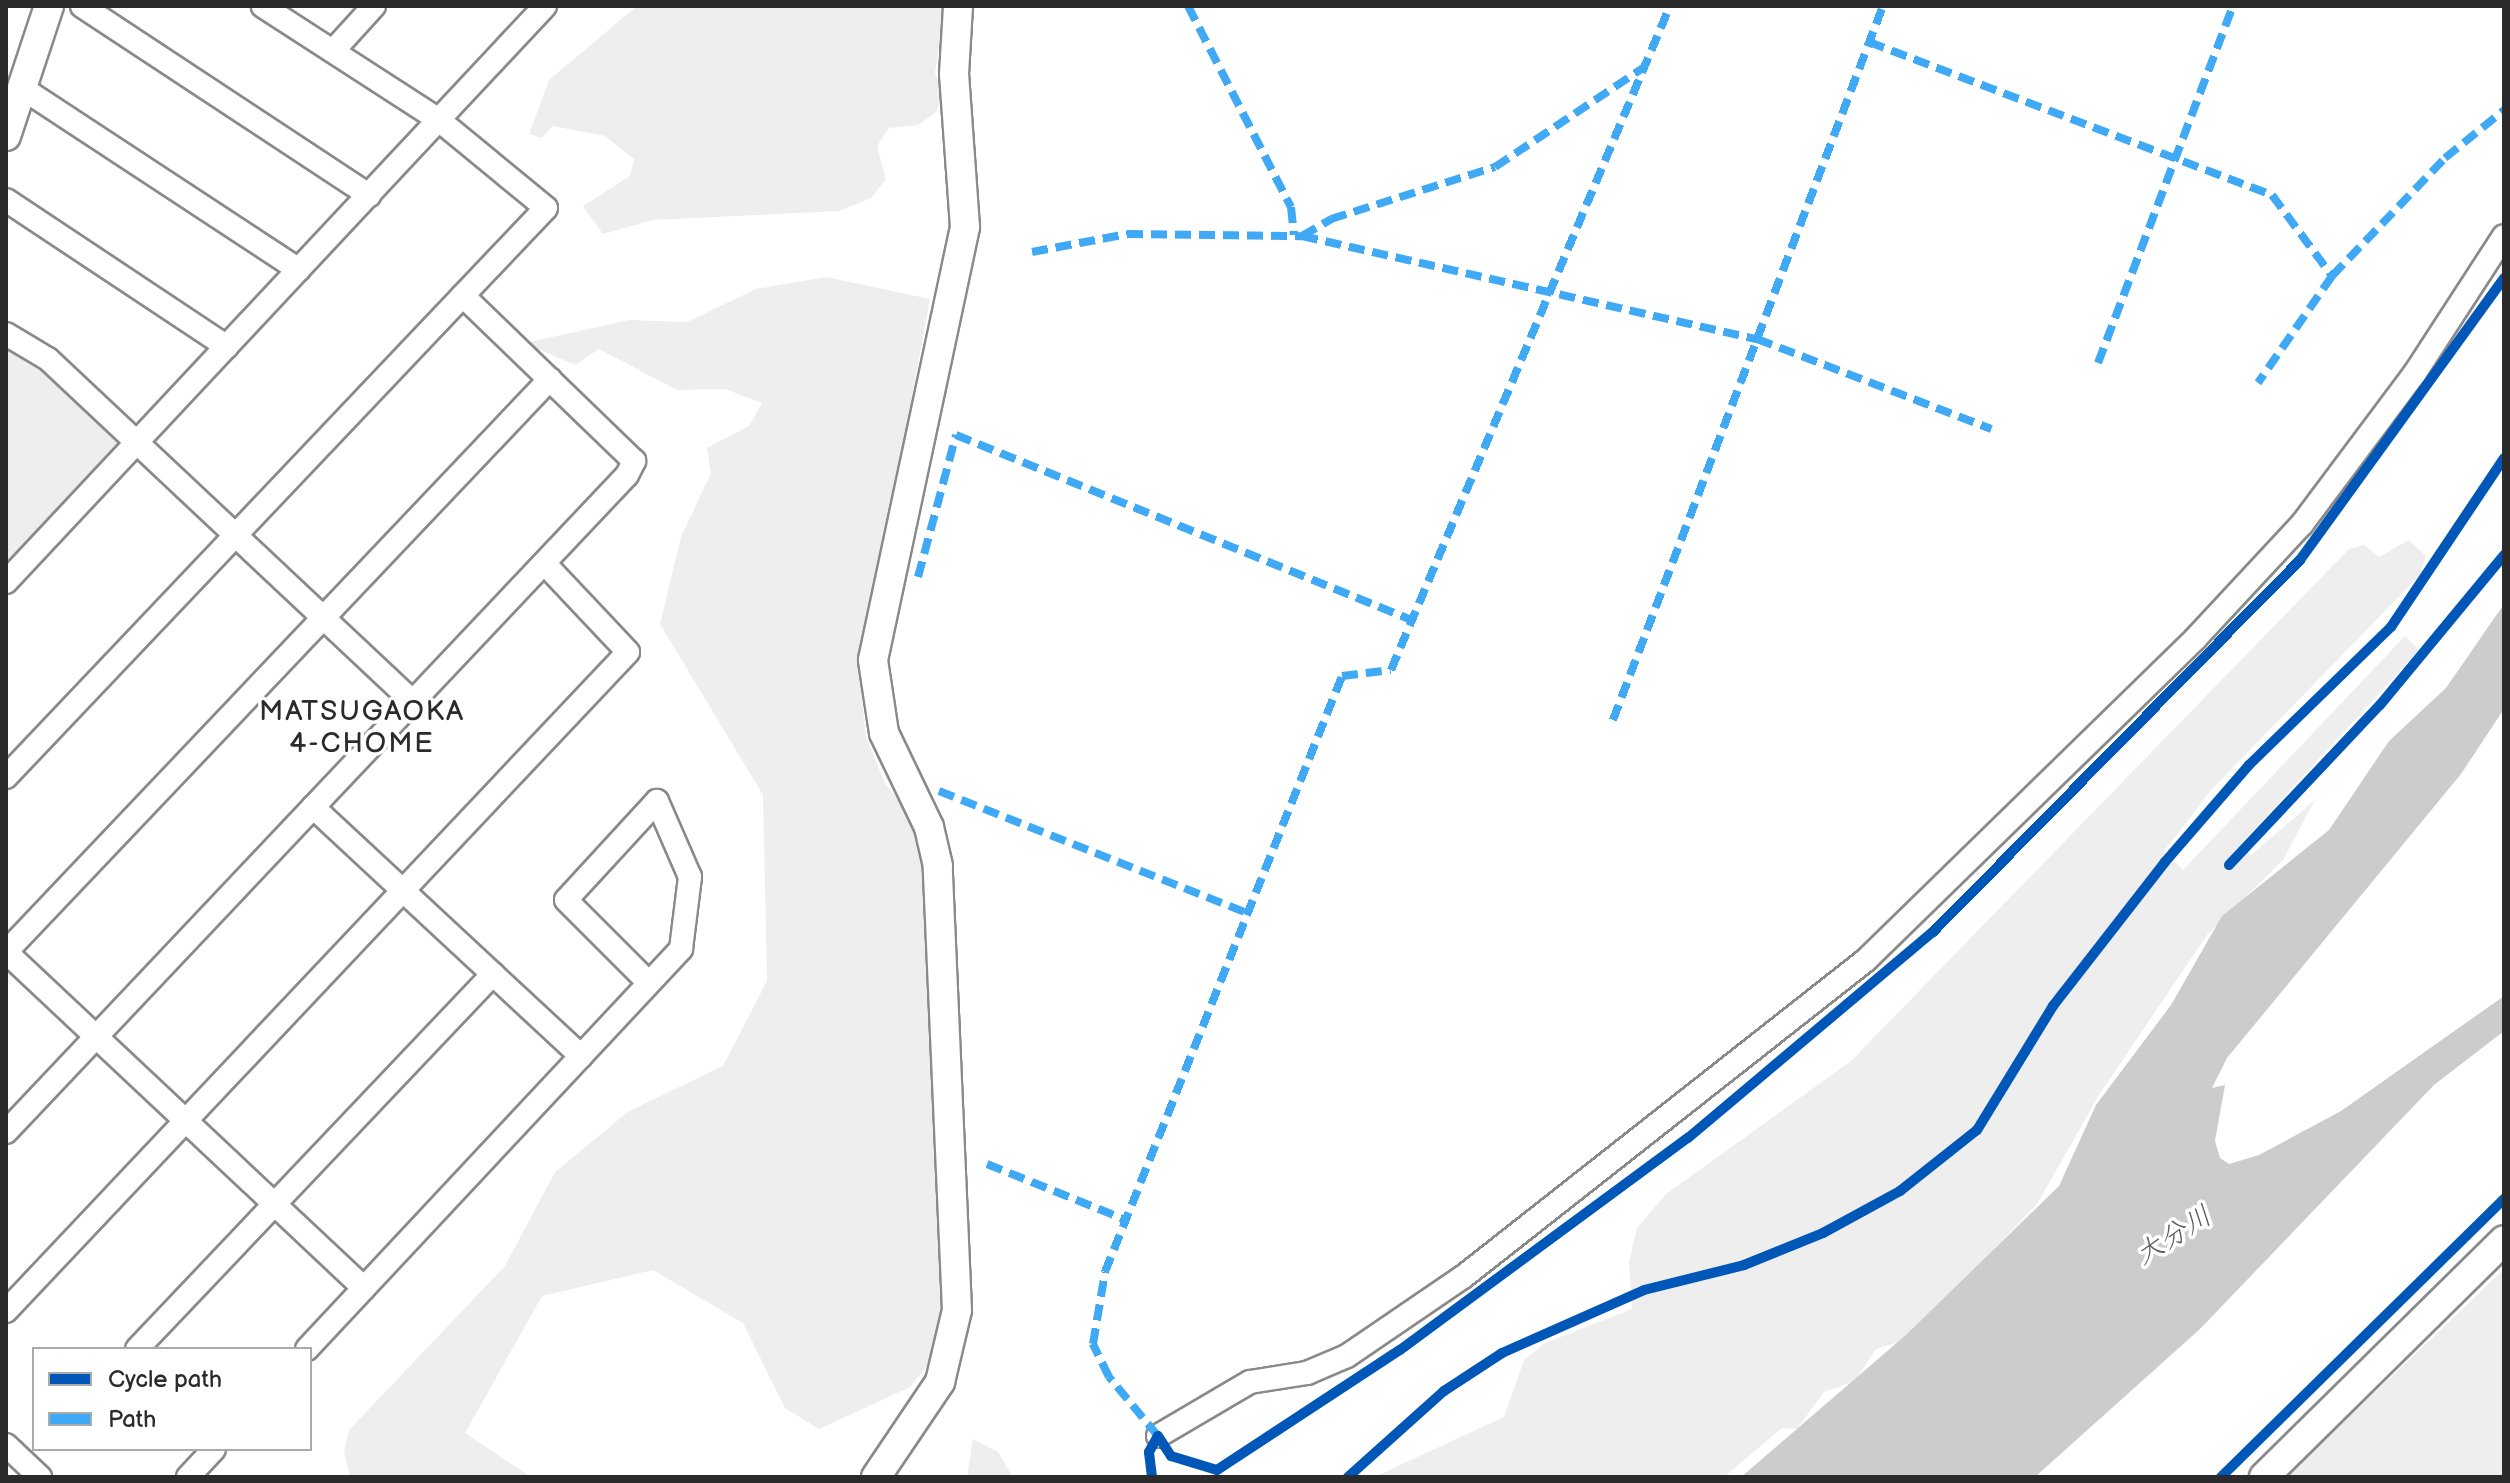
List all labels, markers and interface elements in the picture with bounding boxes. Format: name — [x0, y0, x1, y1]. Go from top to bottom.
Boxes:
district label: MATSUGAOKA 4-CHOME — [259, 695, 465, 761]
water label: 大分川 — [2129, 1199, 2219, 1273]
legend — [32, 1347, 312, 1451]
text: Cycle path — [108, 1365, 222, 1394]
text: Path — [108, 1405, 156, 1434]

